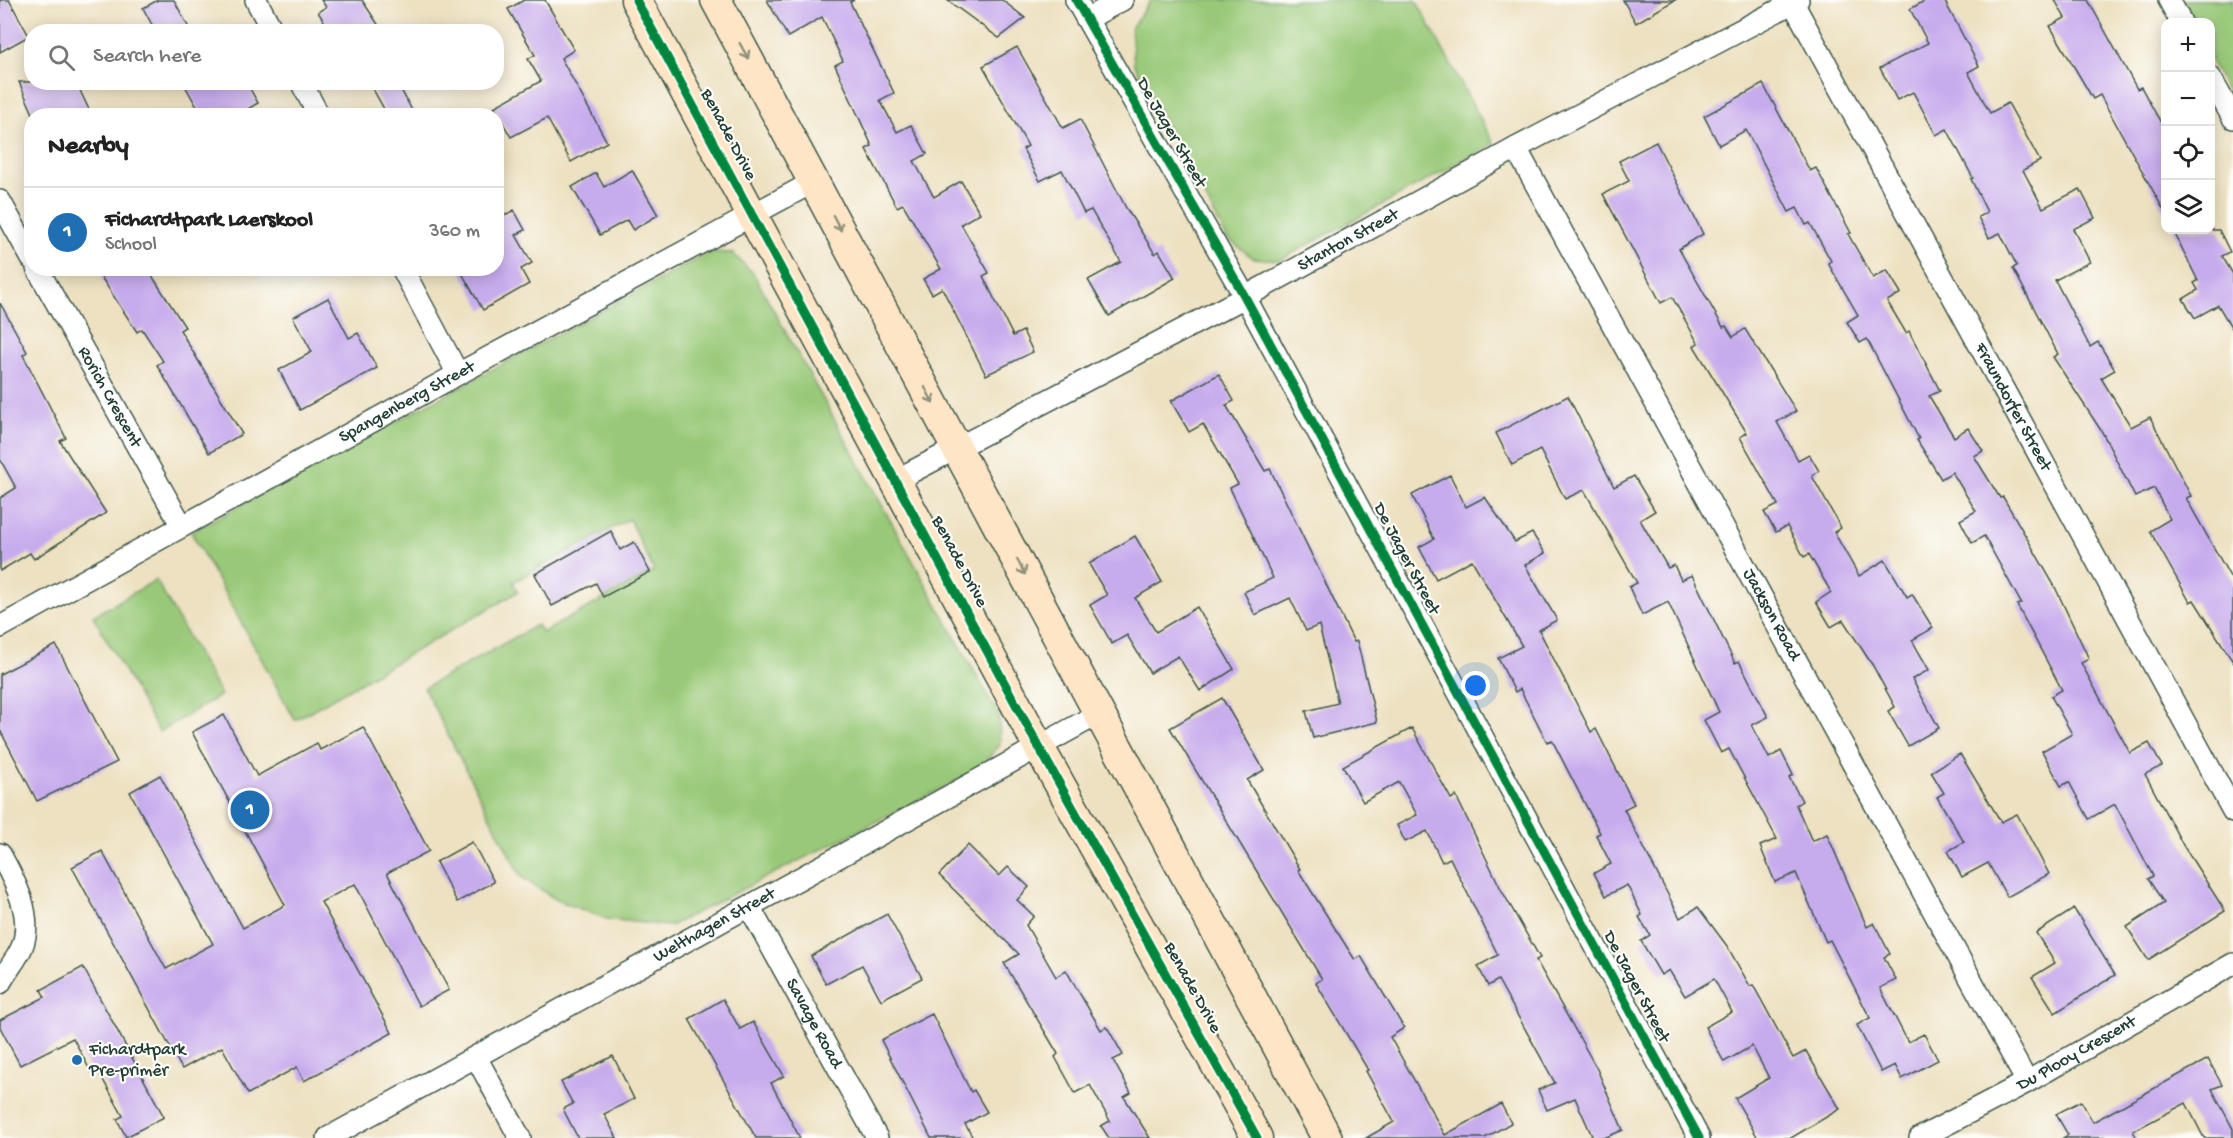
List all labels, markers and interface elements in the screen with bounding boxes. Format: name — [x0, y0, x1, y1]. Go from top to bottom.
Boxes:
map controls — [2161, 18, 2215, 234]
button: + — [2161, 18, 2215, 72]
search box — [24, 24, 504, 90]
icon: search — [45, 41, 78, 74]
one-way arrow — [739, 42, 750, 60]
text: Search here — [93, 44, 201, 70]
button: − — [2161, 72, 2215, 126]
street label: De Jager Street — [1131, 74, 1212, 193]
street label: Benade Drive — [695, 85, 761, 185]
button: locate — [2161, 126, 2215, 180]
text: Nearby — [48, 132, 129, 163]
button: layers — [2161, 180, 2215, 234]
street label: Stanton Street — [1294, 203, 1404, 276]
text: Fichardtpark Laerskool — [105, 208, 313, 234]
one-way arrow — [831, 214, 843, 231]
text: 1 — [63, 221, 72, 244]
text: 360 m — [429, 221, 480, 244]
text: School — [105, 234, 157, 257]
street label: Fraundorfer Street — [1969, 339, 2057, 476]
street label: Rorich Crescent — [73, 343, 147, 453]
street label: Spangenberg Street — [336, 356, 480, 448]
one-way arrow — [924, 385, 935, 403]
street label: De Jager Street — [1367, 499, 1445, 620]
street label: Benade Drive — [926, 512, 992, 612]
one-way arrow — [1016, 557, 1027, 575]
street label: Jackson Road — [1738, 565, 1806, 666]
your location — [1461, 671, 1490, 700]
pin: 1 — [230, 788, 270, 832]
street label: Welthagen Street — [650, 883, 780, 967]
street label: De Jager Street — [1597, 927, 1675, 1048]
street label: Benade Drive — [1158, 938, 1226, 1038]
street label: Savage Road — [781, 975, 848, 1073]
street label: Du Plooy Crescent — [2013, 1010, 2141, 1096]
place label: Fichardtpark Pre-primêr — [88, 1040, 187, 1082]
marker: Fichardtpark Pre-primêr — [70, 1053, 84, 1067]

